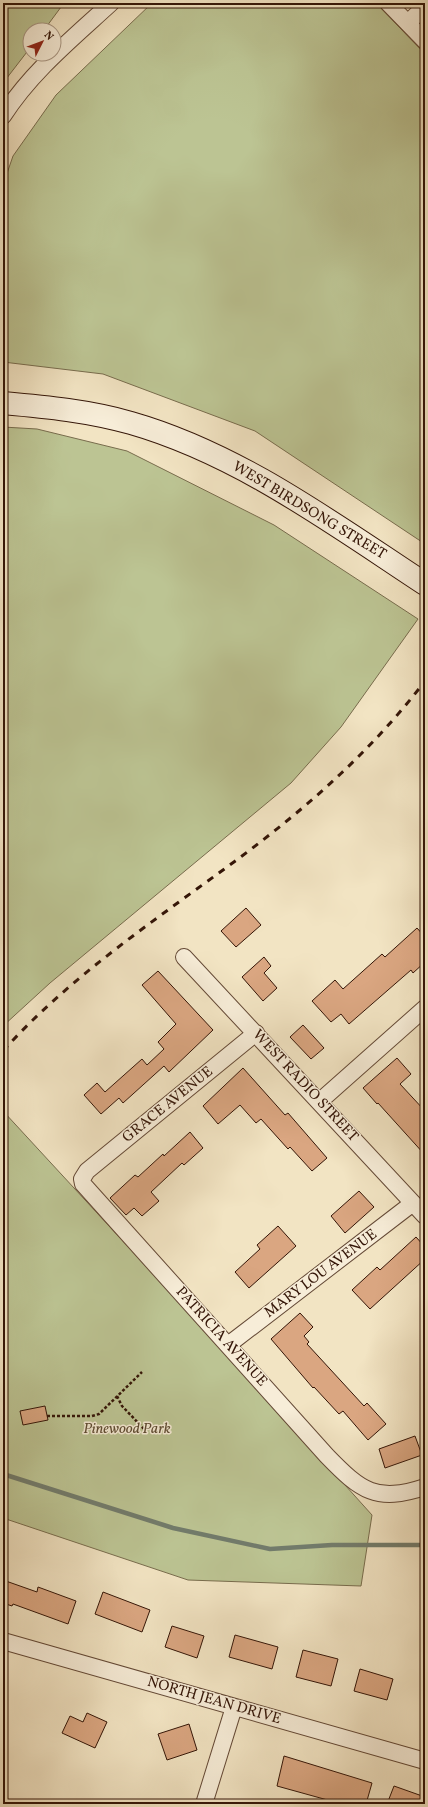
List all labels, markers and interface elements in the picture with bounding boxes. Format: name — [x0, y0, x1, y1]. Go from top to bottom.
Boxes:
north arrow — [22, 22, 62, 62]
text: N — [40, 28, 57, 44]
street label: WEST BIRDSONG STREET — [228, 457, 390, 565]
street label: WEST RADIO STREET — [247, 1025, 363, 1147]
street label: GRACE AVENUE — [118, 1062, 218, 1148]
street label: MARY LOU AVENUE — [260, 1225, 382, 1323]
street label: PATRICIA AVENUE — [170, 1282, 272, 1392]
park label: Pinewood Park — [83, 1419, 171, 1440]
street label: NORTH JEAN DRIVE — [145, 1672, 283, 1730]

